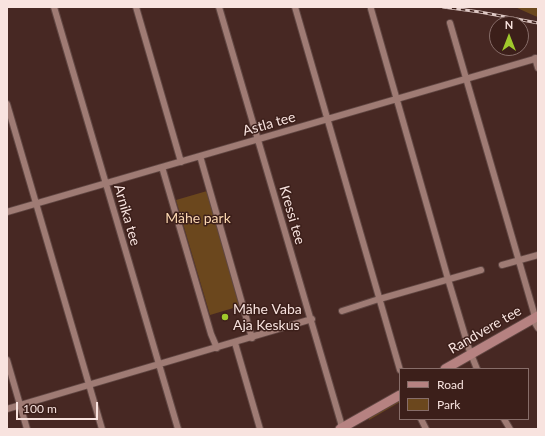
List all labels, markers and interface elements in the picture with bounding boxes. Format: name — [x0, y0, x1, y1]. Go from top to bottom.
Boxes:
north arrow — [489, 16, 529, 56]
text: N — [505, 18, 513, 31]
street label: Astla tee — [241, 108, 297, 140]
street label: Arnika tee — [110, 182, 144, 248]
street label: Kressi tee — [276, 184, 308, 246]
park label: Mähe park — [165, 210, 231, 226]
place label: Mähe Vaba Aja Keskus — [233, 301, 302, 334]
street label: Randvere tee — [446, 302, 524, 358]
marker: Mähe Vaba Aja Keskus — [220, 312, 230, 322]
legend — [399, 368, 529, 420]
text: Road — [437, 377, 464, 392]
scale bar — [18, 394, 100, 420]
text: Park — [437, 397, 460, 412]
text: 100 m — [23, 401, 57, 416]

